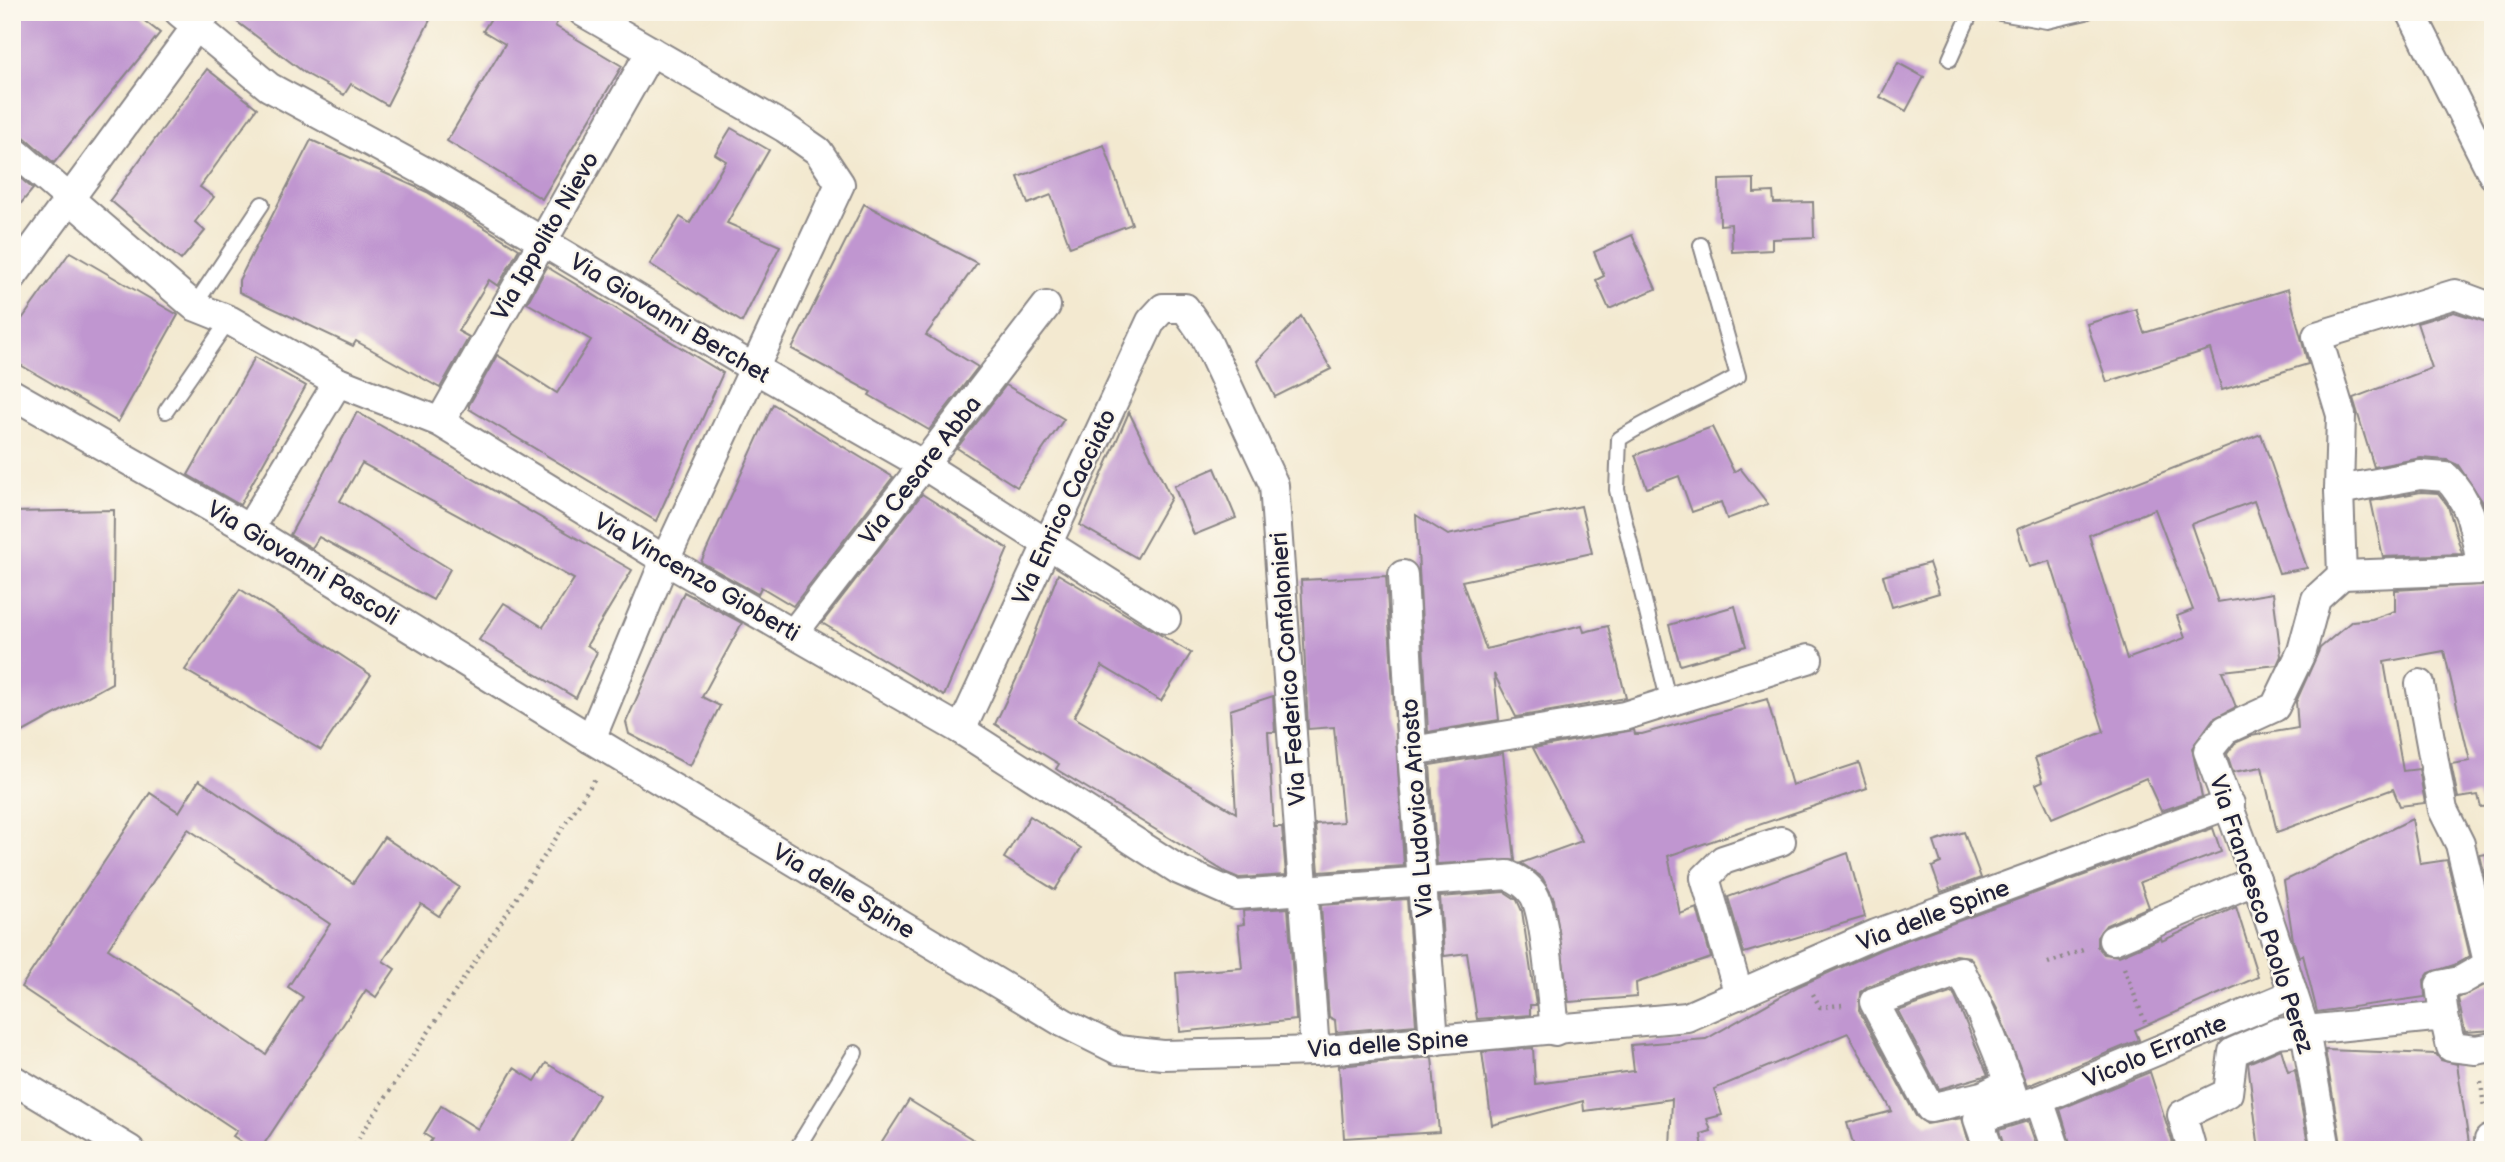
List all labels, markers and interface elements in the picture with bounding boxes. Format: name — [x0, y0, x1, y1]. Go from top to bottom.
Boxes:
street label: Via Ippolito Nievo — [485, 147, 605, 326]
street label: Via Giovanni Berchet — [565, 247, 776, 390]
street label: Via Cesare Abba — [853, 390, 988, 551]
street label: Via Enrico Cacciato — [1006, 405, 1123, 610]
street label: Via Giovanni Pascoli — [202, 495, 404, 632]
street label: Via Vincenzo Gioberti — [589, 507, 805, 648]
street label: Via Federico Confalonieri — [1264, 531, 1313, 807]
street label: Via Ludovico Ariosto — [1395, 697, 1440, 919]
street label: Via Francesco Paolo Perez — [2203, 771, 2320, 1057]
street label: Via delle Spine — [767, 838, 920, 945]
street label: Via delle Spine — [1853, 873, 2014, 958]
street label: Vicolo Errante — [2079, 1008, 2231, 1095]
street label: Via delle Spine — [1307, 1024, 1469, 1065]

